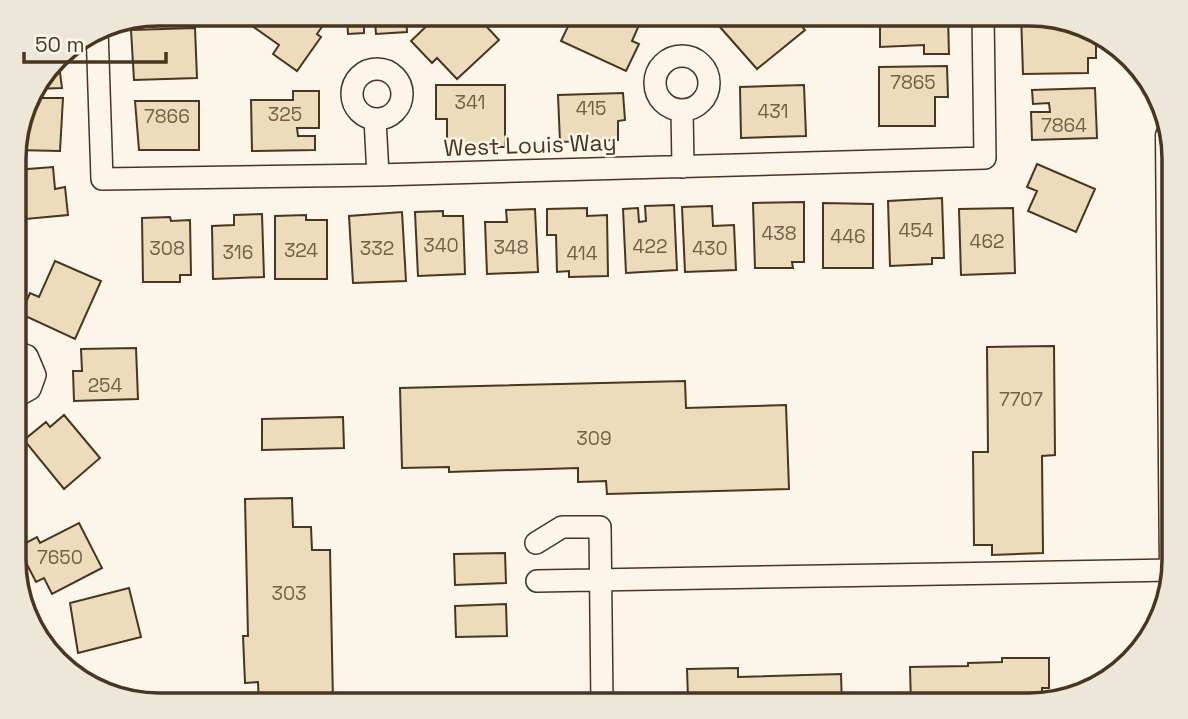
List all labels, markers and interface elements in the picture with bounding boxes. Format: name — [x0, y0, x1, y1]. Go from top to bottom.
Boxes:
scale bar — [24, 21, 166, 65]
text: 50 m — [35, 31, 85, 58]
house number: 7865 — [890, 70, 936, 95]
house number: 341 — [455, 90, 485, 115]
house number: 415 — [576, 96, 606, 121]
house number: 431 — [757, 99, 789, 124]
house number: 325 — [268, 102, 302, 127]
house number: 7866 — [144, 104, 190, 129]
house number: 7864 — [1041, 113, 1087, 138]
street label: West Louis Way — [443, 127, 617, 163]
house number: 454 — [898, 218, 934, 243]
house number: 438 — [761, 221, 797, 246]
house number: 446 — [830, 224, 866, 249]
house number: 462 — [970, 229, 1004, 254]
house number: 340 — [423, 233, 459, 258]
house number: 422 — [633, 234, 667, 259]
house number: 348 — [493, 235, 529, 260]
house number: 308 — [149, 236, 185, 261]
house number: 332 — [360, 236, 394, 261]
house number: 430 — [692, 236, 728, 261]
house number: 324 — [284, 238, 318, 263]
house number: 316 — [223, 240, 253, 265]
house number: 414 — [566, 241, 598, 266]
house number: 254 — [88, 373, 122, 398]
house number: 7707 — [999, 387, 1043, 412]
house number: 309 — [576, 426, 612, 451]
house number: 7650 — [37, 545, 83, 570]
house number: 303 — [271, 581, 307, 606]

